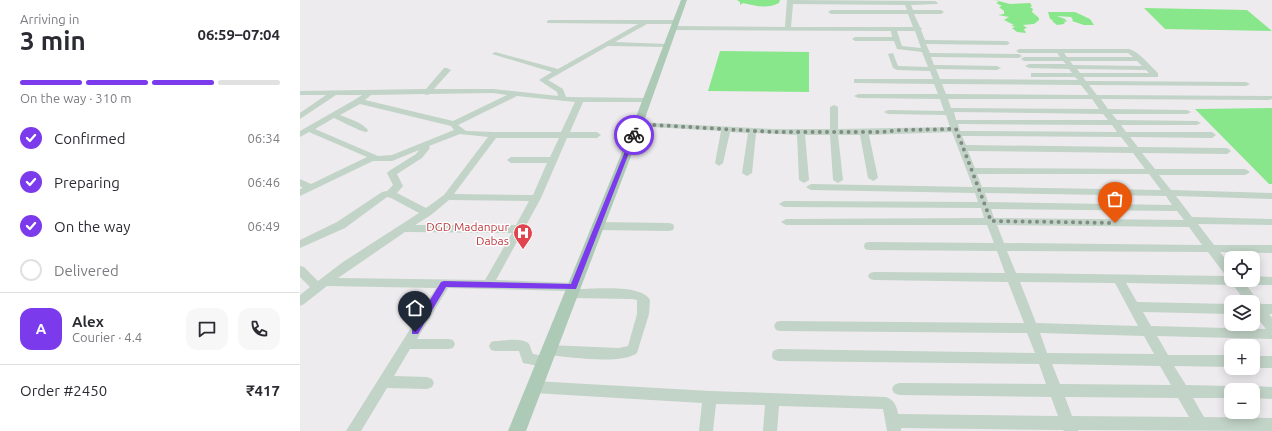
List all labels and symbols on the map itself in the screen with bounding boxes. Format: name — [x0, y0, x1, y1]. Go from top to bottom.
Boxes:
courier — [614, 115, 654, 155]
pin — [1098, 182, 1132, 223]
place label: DGD Madanpur Dabas — [426, 220, 509, 247]
hospital icon: DGD Madanpur Dabas — [512, 222, 534, 250]
pin — [398, 291, 432, 332]

